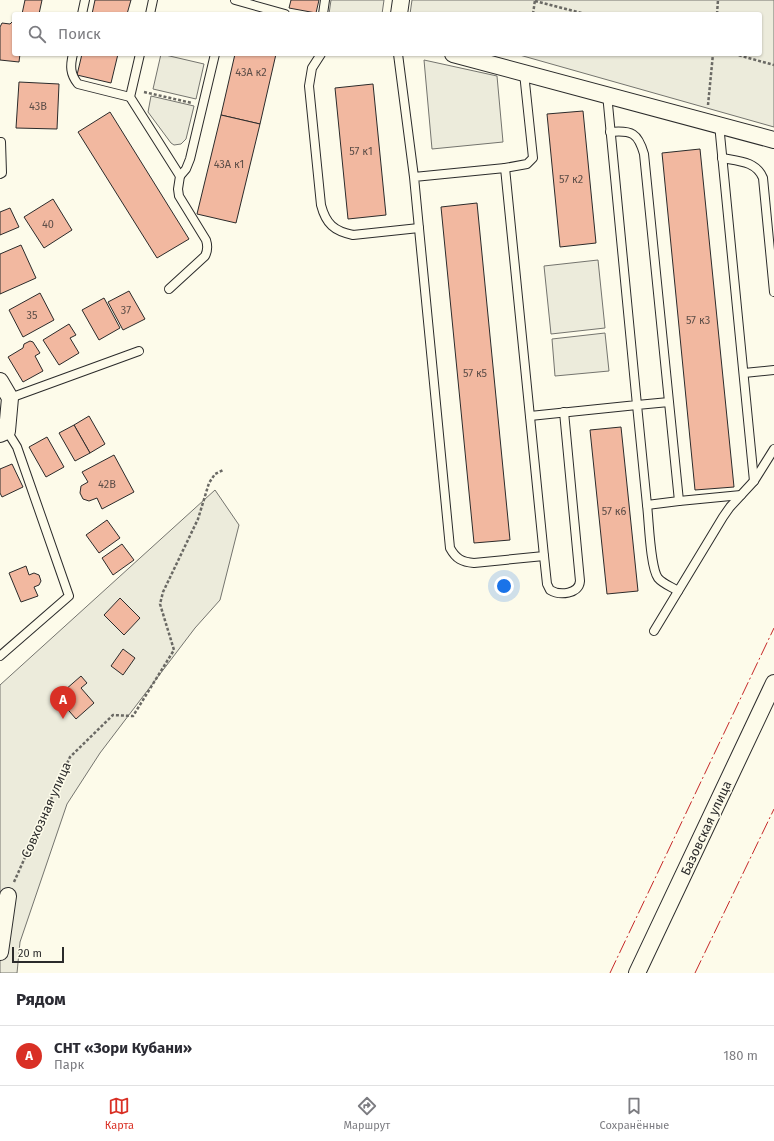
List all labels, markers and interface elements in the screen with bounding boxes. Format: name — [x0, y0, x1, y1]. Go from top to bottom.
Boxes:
search box — [12, 12, 762, 56]
icon: search — [26, 23, 48, 45]
text: Поиск — [58, 25, 101, 43]
house number: 43А к2 — [235, 66, 267, 79]
house number: 43В — [29, 100, 47, 113]
house number: 57 к1 — [349, 145, 373, 158]
house number: 43А к1 — [214, 158, 244, 171]
house number: 57 к2 — [559, 173, 583, 186]
house number: 40 — [42, 218, 54, 231]
house number: 37 — [121, 304, 131, 317]
house number: 35 — [27, 309, 38, 322]
house number: 57 к3 — [686, 314, 710, 327]
house number: 57 к5 — [463, 367, 488, 380]
house number: 42В — [98, 478, 116, 491]
house number: 57 к6 — [602, 505, 626, 518]
your location — [494, 576, 514, 596]
pin: A — [50, 686, 76, 719]
street label: Совхозная улица — [18, 760, 74, 860]
street label: Базовская улица — [678, 778, 734, 878]
scale bar — [12, 945, 64, 964]
text: 20 m — [18, 947, 42, 960]
text: Рядом — [16, 989, 66, 1010]
text: СНТ «Зори Кубани» — [54, 1039, 192, 1057]
text: A — [25, 1048, 33, 1063]
text: 180 m — [723, 1048, 758, 1063]
text: Парк — [54, 1057, 84, 1072]
tab: Карта — [105, 1095, 134, 1132]
tab: Маршрут — [343, 1095, 390, 1132]
tab: Сохранённые — [600, 1095, 669, 1132]

